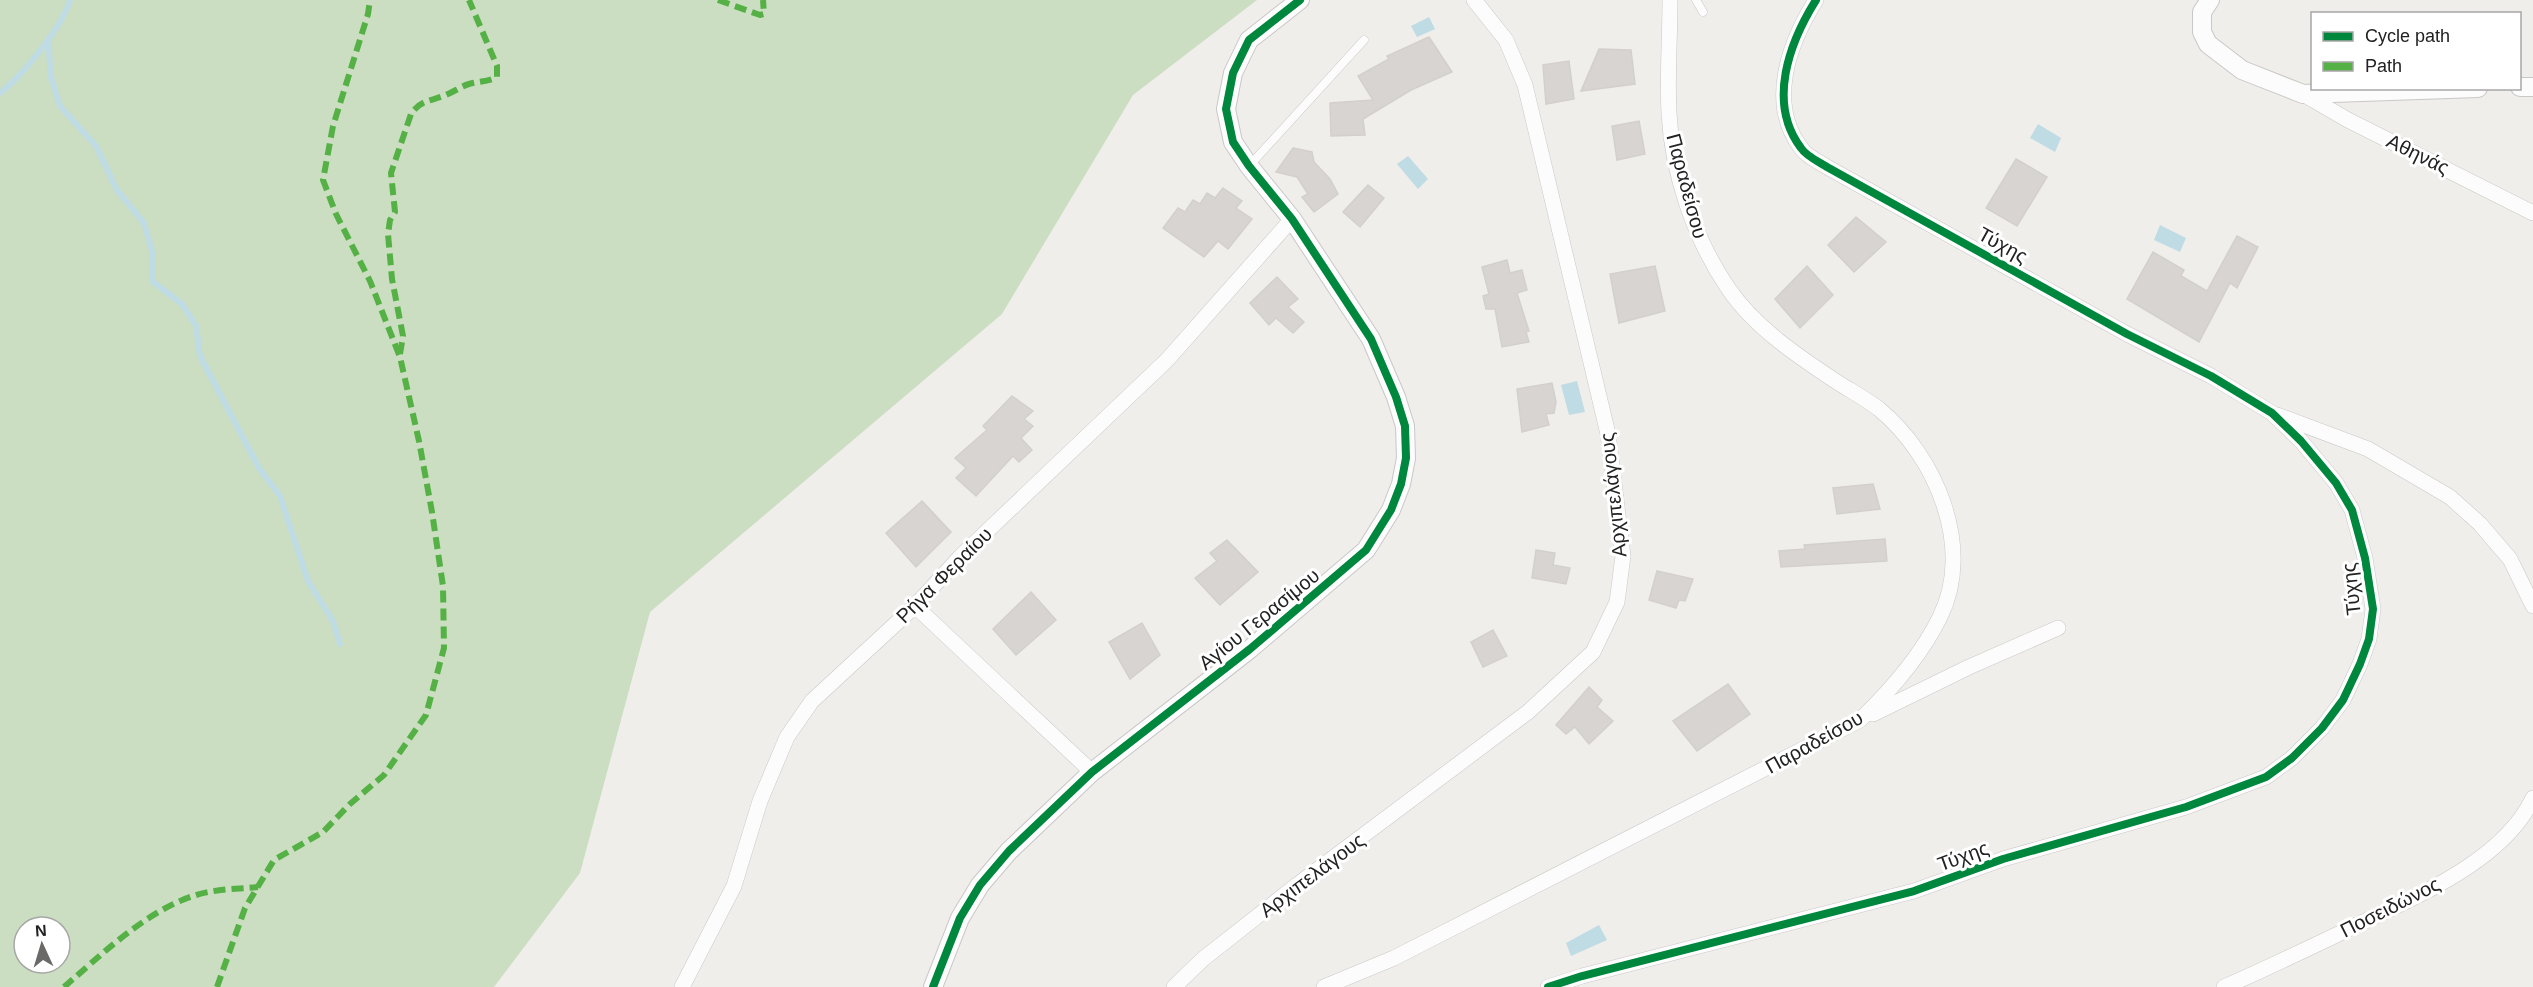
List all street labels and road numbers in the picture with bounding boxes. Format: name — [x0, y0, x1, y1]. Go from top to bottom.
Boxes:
street label: Αθηνάς — [2383, 129, 2453, 179]
street label: Παραδείσου — [1662, 131, 1712, 241]
street label: Τύχης — [1975, 223, 2032, 268]
street label: Αρχιπελάγους — [1595, 431, 1630, 558]
street label: Ρήγα Φεραίου — [892, 523, 996, 627]
street label: Τύχης — [2337, 561, 2365, 616]
street label: Αγίου Γερασίμου — [1194, 564, 1324, 674]
street label: Παραδείσου — [1762, 706, 1866, 778]
street label: Αρχιπελάγους — [1255, 828, 1369, 922]
street label: Τύχης — [1934, 837, 1992, 875]
street label: Ποσειδώνος — [2337, 872, 2444, 941]

